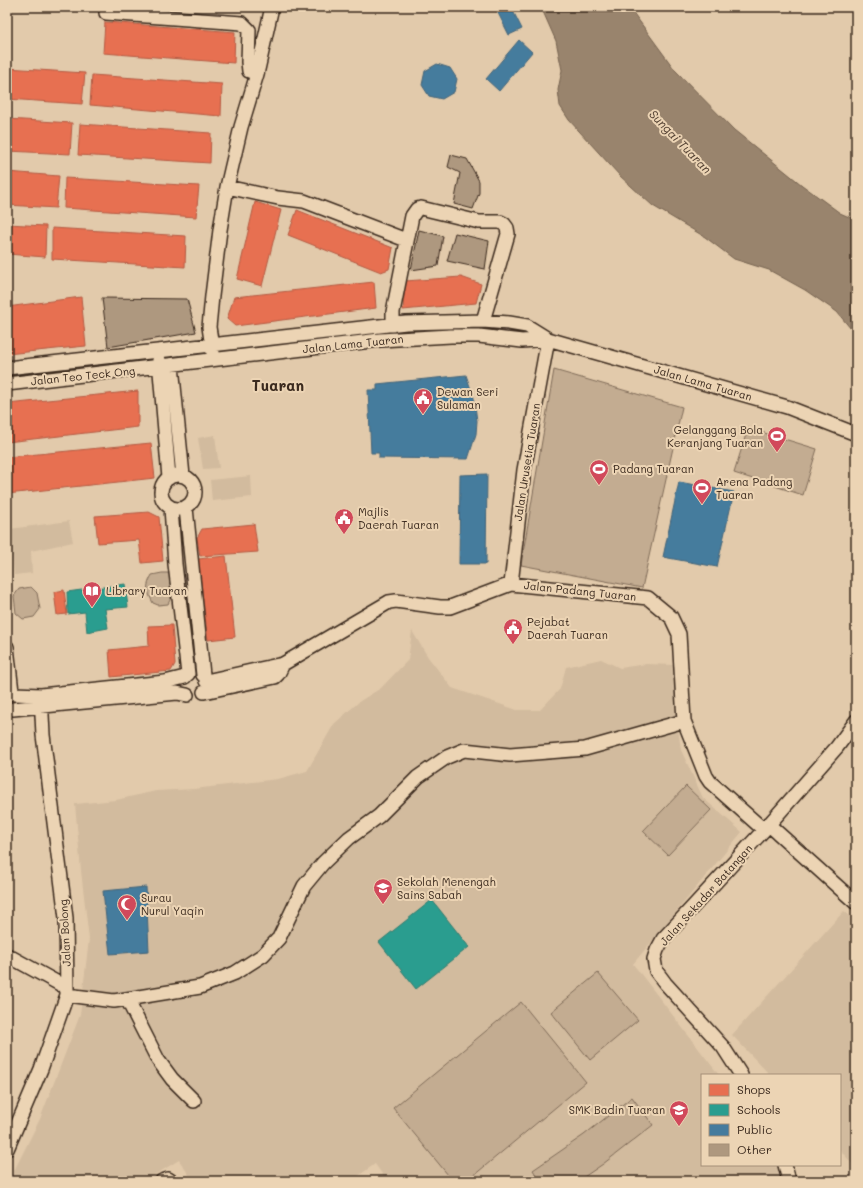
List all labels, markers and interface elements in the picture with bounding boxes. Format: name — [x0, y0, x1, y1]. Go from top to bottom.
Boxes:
water label: Sungai Tuaran — [646, 106, 715, 177]
street label: Jalan Lama Tuaran — [302, 331, 404, 356]
street label: Jalan Lama Tuaran — [652, 361, 754, 404]
street label: Jalan Teo Teck Ong — [30, 363, 136, 388]
district label: Tuaran — [252, 375, 304, 395]
place label: Dewan Seri Sulaman — [437, 384, 498, 412]
public building icon: Dewan Seri Sulaman — [412, 387, 434, 415]
street label: Jalan Urusetia Tuaran — [510, 402, 543, 522]
place label: Gelanggang Bola Keranjang Tuaran — [667, 422, 763, 450]
sports icon: Gelanggang Bola Keranjang Tuaran — [766, 425, 788, 453]
sports icon: Padang Tuaran — [588, 458, 610, 486]
place label: Padang Tuaran — [613, 461, 694, 476]
place label: Arena Padang Tuaran — [716, 474, 792, 502]
sports icon: Arena Padang Tuaran — [691, 477, 713, 505]
place label: Majlis Daerah Tuaran — [358, 504, 439, 532]
public building icon: Majlis Daerah Tuaran — [333, 507, 355, 535]
street label: Jalan Padang Tuaran — [523, 577, 637, 604]
library icon: Library Tuaran — [81, 580, 103, 608]
place label: Library Tuaran — [106, 583, 187, 598]
place label: Pejabat Daerah Tuaran — [527, 614, 608, 642]
public building icon: Pejabat Daerah Tuaran — [502, 617, 524, 645]
street label: Jalan Sekadar Batangan — [656, 841, 755, 949]
place label: Sekolah Menengah Sains Sabah — [397, 874, 496, 902]
school or university icon: Sekolah Menengah Sains Sabah — [372, 877, 394, 905]
place label: Surau Nurul Yaqin — [141, 890, 204, 918]
mosque icon: Surau Nurul Yaqin — [116, 893, 138, 921]
street label: Jalan Bolong — [55, 899, 74, 967]
legend — [701, 1074, 841, 1166]
text: Shops — [737, 1081, 771, 1097]
school or university icon: SMK Badin Tuaran — [668, 1099, 690, 1127]
text: Schools — [737, 1101, 781, 1117]
place label: SMK Badin Tuaran — [569, 1102, 665, 1117]
text: Public — [737, 1121, 772, 1137]
text: Other — [737, 1141, 772, 1157]

